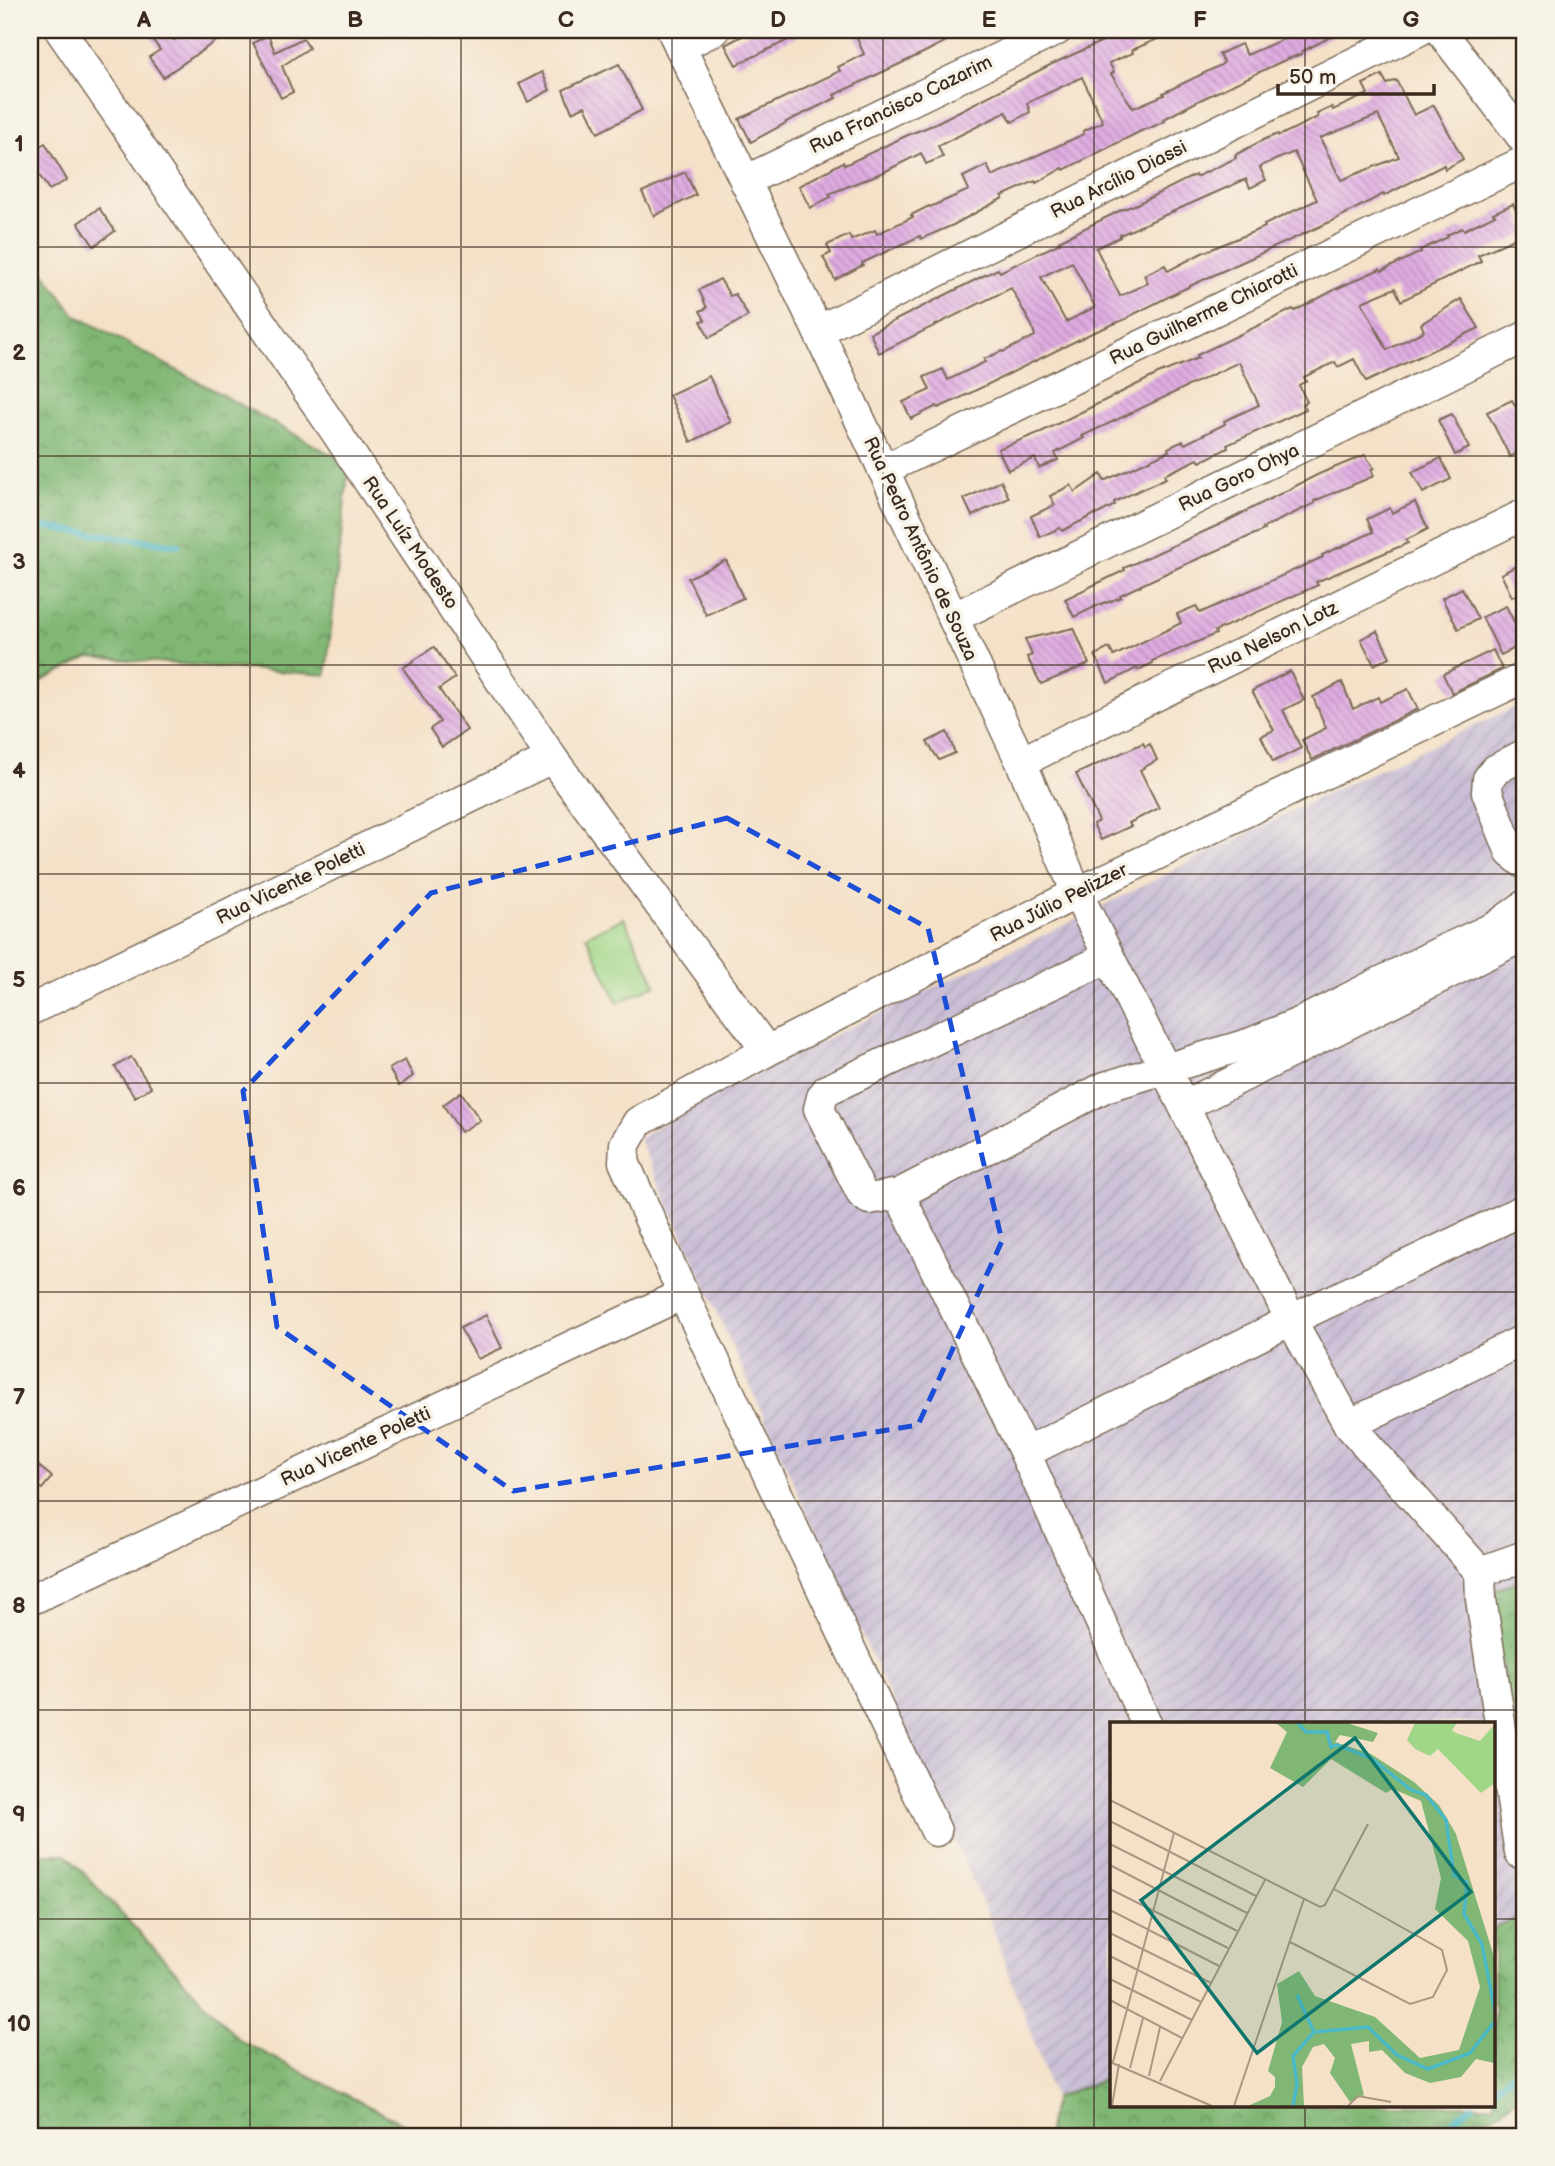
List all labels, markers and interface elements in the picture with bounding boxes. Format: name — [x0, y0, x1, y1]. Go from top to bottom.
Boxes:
text: A — [136, 6, 152, 34]
text: B — [347, 6, 363, 34]
text: C — [558, 6, 574, 34]
text: D — [770, 6, 786, 34]
text: E — [982, 6, 997, 34]
text: F — [1193, 6, 1207, 34]
text: G — [1403, 6, 1420, 34]
street label: Rua Francisco Cazarim — [806, 51, 996, 159]
scale bar — [1278, 52, 1434, 96]
text: 50 m — [1289, 65, 1336, 90]
text: 1 — [14, 130, 24, 158]
street label: Rua Arcílio Diassi — [1047, 136, 1191, 224]
street label: Rua Guilherme Chiarotti — [1106, 259, 1302, 371]
text: 2 — [12, 339, 26, 367]
street label: Rua Pedro Antônio de Souza — [858, 433, 982, 665]
street label: Rua Goro Ohya — [1175, 439, 1303, 517]
street label: Rua Luíz Modesto — [357, 472, 463, 614]
text: 3 — [12, 548, 26, 576]
street label: Rua Nelson Lotz — [1204, 596, 1343, 679]
text: 4 — [12, 757, 26, 785]
street label: Rua Vicente Poletti — [213, 838, 369, 930]
street label: Rua Júlio Pelizzer — [986, 858, 1133, 948]
text: 5 — [12, 966, 26, 994]
text: 6 — [12, 1174, 26, 1202]
text: 7 — [13, 1383, 26, 1411]
street label: Rua Vicente Poletti — [277, 1402, 435, 1492]
text: 8 — [12, 1592, 26, 1620]
inset map — [1110, 1722, 1496, 2106]
text: 9 — [12, 1801, 26, 1829]
text: 10 — [7, 2010, 31, 2038]

